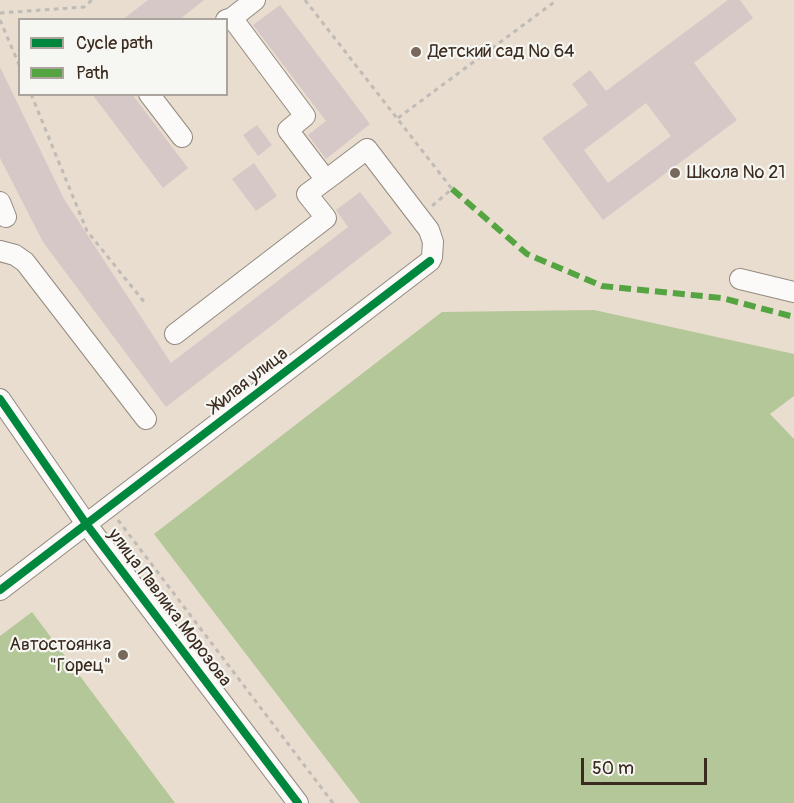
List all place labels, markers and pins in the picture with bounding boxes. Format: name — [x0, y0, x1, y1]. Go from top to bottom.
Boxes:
place label: Детский сад № 64 — [428, 41, 575, 63]
marker: Детский сад № 64 — [409, 45, 423, 59]
place label: Школа № 21 — [687, 162, 785, 184]
marker: Школа № 21 — [668, 166, 682, 180]
place label: Автостоянка "Горец" — [9, 634, 111, 676]
marker: Автостоянка "Горец" — [116, 648, 130, 662]

